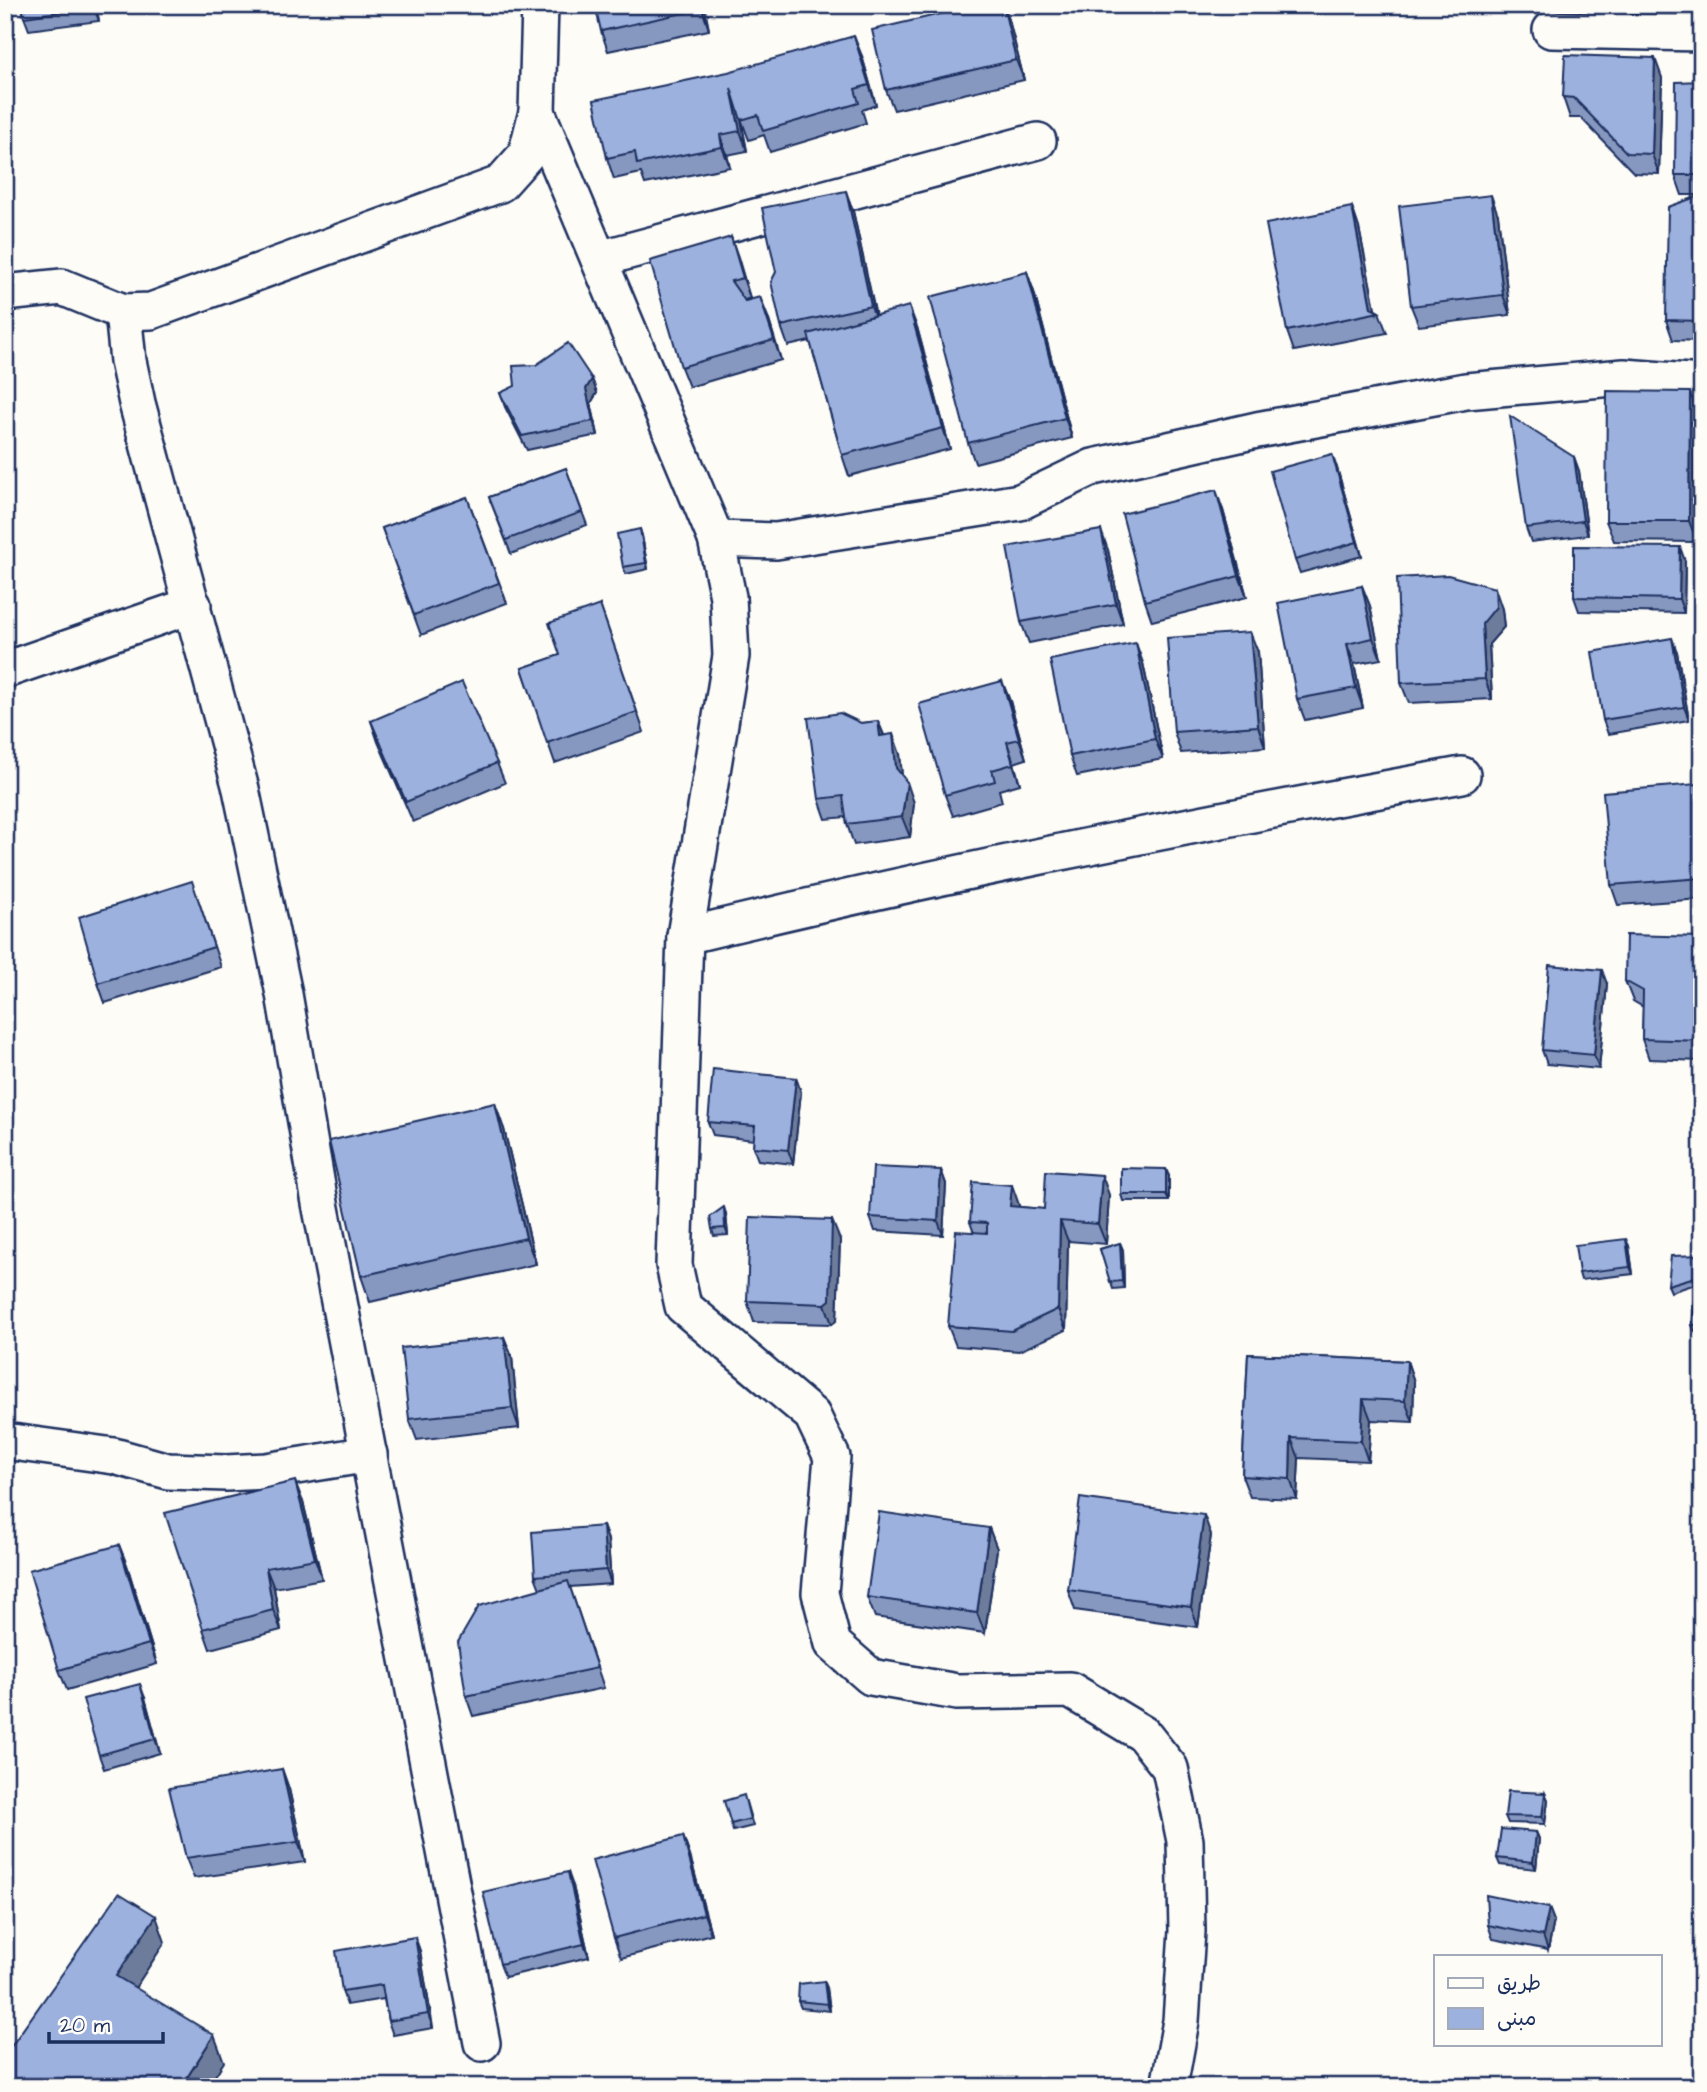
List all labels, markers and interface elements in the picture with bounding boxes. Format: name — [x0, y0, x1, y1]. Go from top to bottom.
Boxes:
legend — [1434, 1955, 1662, 2046]
text: طريق — [1497, 1969, 1541, 1998]
scale bar — [49, 2001, 163, 2045]
text: مبنى — [1497, 2004, 1536, 2033]
text: 20 m — [60, 2011, 111, 2040]

